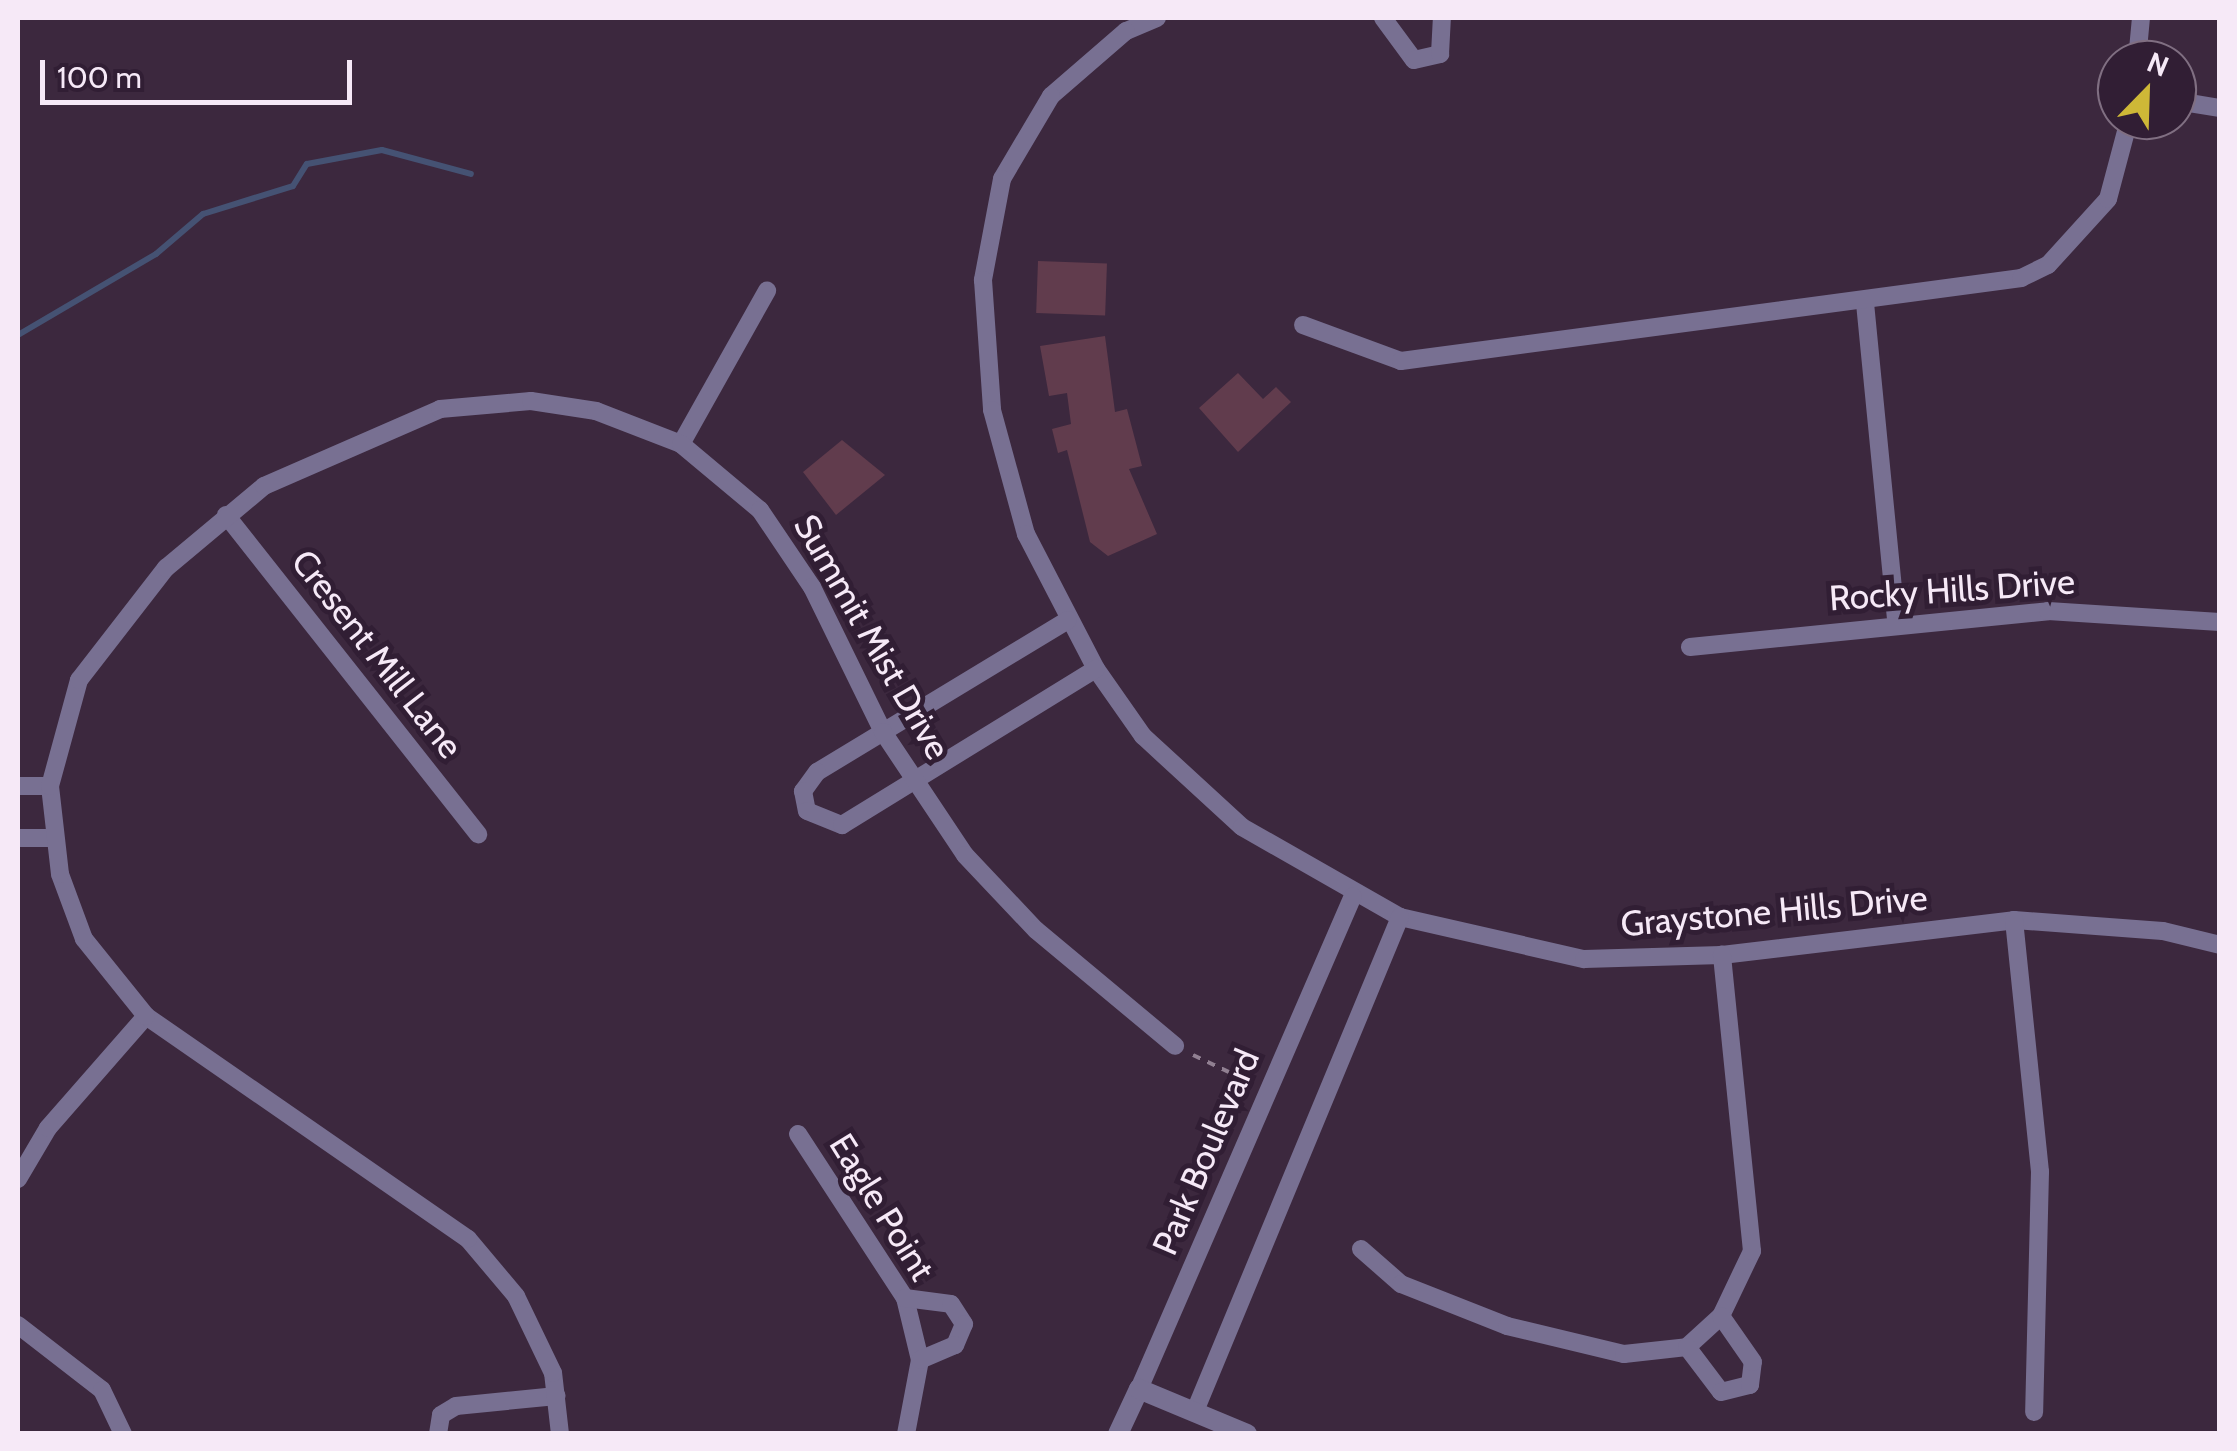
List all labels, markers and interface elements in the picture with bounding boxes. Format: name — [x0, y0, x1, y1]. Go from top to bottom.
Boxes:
scale bar — [45, 40, 358, 102]
north arrow — [2097, 40, 2197, 140]
text: N — [2142, 45, 2174, 84]
text: 100 m — [57, 59, 142, 96]
street label: Summit Mist Drive — [785, 507, 959, 767]
street label: Cresent Mill Lane — [283, 541, 471, 767]
street label: Rocky Hills Drive — [1828, 560, 2076, 620]
street label: Graystone Hills Drive — [1619, 877, 1929, 945]
street label: Park Boulevard — [1144, 1043, 1268, 1261]
street label: Eagle Point — [821, 1126, 943, 1288]

